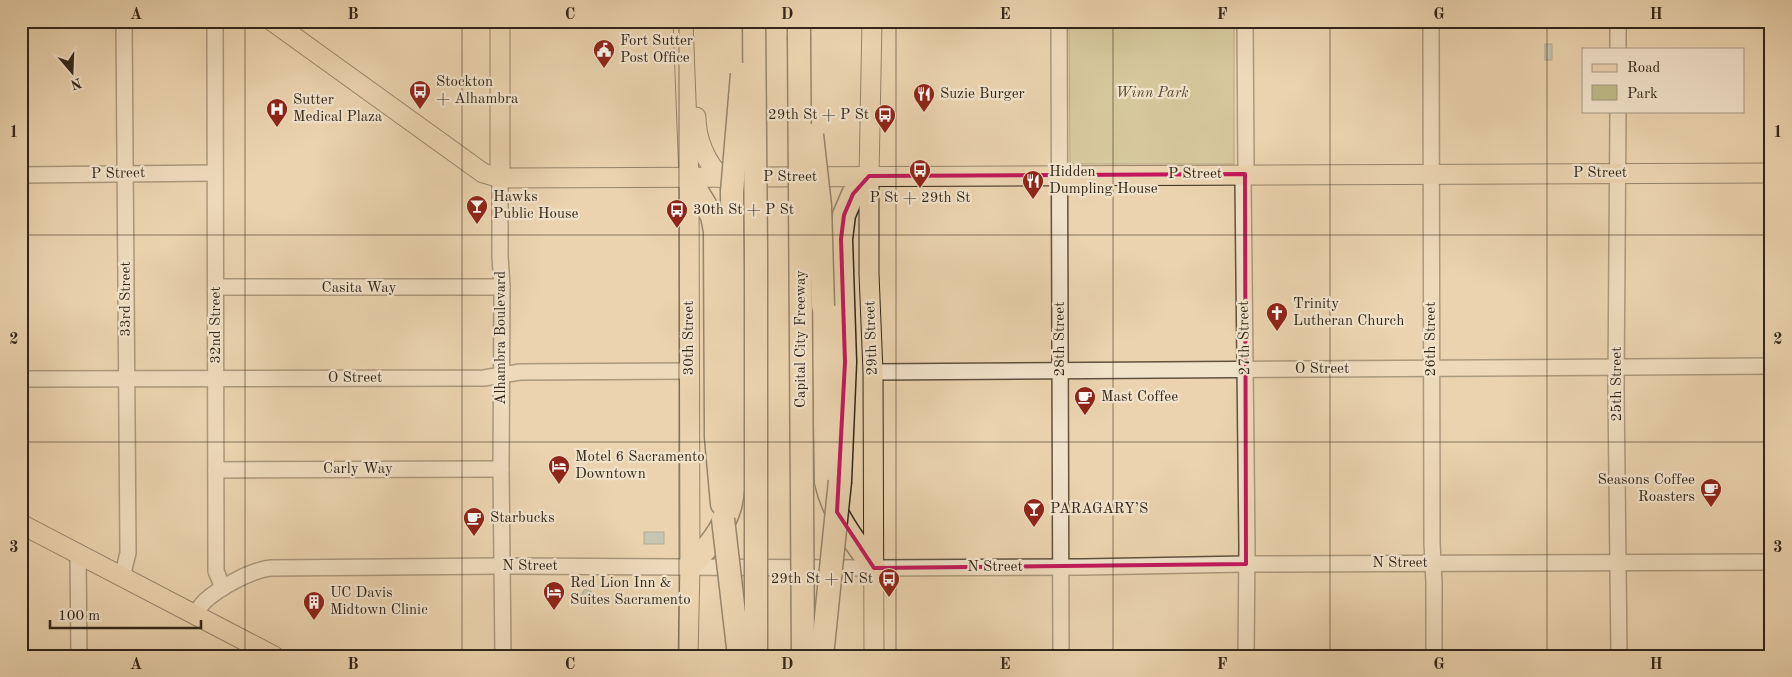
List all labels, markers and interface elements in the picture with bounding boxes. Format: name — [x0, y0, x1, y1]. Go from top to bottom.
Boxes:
text: A — [130, 7, 142, 23]
text: B — [347, 7, 359, 23]
text: C — [565, 7, 575, 23]
text: D — [781, 7, 793, 23]
text: E — [999, 7, 1011, 23]
text: F — [1217, 7, 1228, 23]
text: G — [1433, 7, 1445, 23]
text: H — [1649, 7, 1663, 23]
place label: Fort Sutter Post Office — [620, 34, 693, 66]
public building icon: Fort Sutter Post Office — [592, 38, 616, 69]
north arrow — [48, 48, 98, 98]
legend — [1582, 48, 1744, 112]
text: Road — [1627, 61, 1661, 76]
text: N — [68, 75, 83, 92]
place label: Stockton + Alhambra — [436, 75, 519, 107]
bus stop icon: Stockton + Alhambra — [408, 79, 432, 110]
restaurant icon: Suzie Burger — [912, 82, 936, 113]
park label: Winn Park — [1115, 86, 1189, 101]
place label: Suzie Burger — [940, 87, 1025, 102]
text: Park — [1627, 87, 1658, 102]
place label: Sutter Medical Plaza — [293, 93, 383, 125]
hospital icon: Sutter Medical Plaza — [265, 97, 289, 128]
bus stop icon: 29th St + P St — [873, 103, 897, 134]
place label: 29th St + P St — [768, 108, 869, 123]
text: 1 — [9, 125, 19, 141]
text: 1 — [1773, 125, 1783, 141]
bus stop icon: P St + 29th St — [908, 158, 932, 189]
place label: Hidden Dumpling House — [1049, 165, 1158, 197]
street label: P Street — [91, 166, 145, 182]
street label: P Street — [1573, 166, 1627, 181]
street label: P Street — [1168, 167, 1222, 182]
restaurant icon: Hidden Dumpling House — [1021, 169, 1045, 200]
street label: P Street — [763, 170, 817, 185]
place label: Hawks Public House — [493, 190, 579, 222]
place label: P St + 29th St — [869, 191, 971, 206]
bar icon: Hawks Public House — [465, 194, 489, 225]
bus stop icon: 30th St + P St — [665, 198, 689, 229]
place label: 30th St + P St — [693, 203, 794, 218]
street label: 33rd Street — [119, 261, 134, 337]
street label: Capital City Freeway — [794, 270, 809, 408]
street label: Alhambra Boulevard — [494, 271, 509, 405]
street label: Casita Way — [322, 281, 396, 296]
street label: 32nd Street — [209, 286, 224, 364]
place label: Trinity Lutheran Church — [1293, 297, 1404, 329]
street label: 29th Street — [863, 300, 881, 376]
street label: 27th Street — [1237, 300, 1253, 376]
street label: 30th Street — [682, 301, 697, 375]
church icon: Trinity Lutheran Church — [1265, 301, 1289, 332]
street label: 28th Street — [1053, 302, 1068, 376]
street label: 26th Street — [1424, 302, 1439, 376]
text: 2 — [9, 332, 19, 348]
text: 2 — [1773, 332, 1783, 348]
street label: 25th Street — [1610, 347, 1625, 421]
street label: O Street — [1295, 362, 1349, 377]
street label: O Street — [328, 371, 382, 386]
cafe icon: Mast Coffee — [1073, 385, 1097, 416]
place label: Mast Coffee — [1101, 390, 1178, 405]
place label: Motel 6 Sacramento Downtown — [575, 450, 705, 482]
hotel icon: Motel 6 Sacramento Downtown — [547, 454, 571, 485]
street label: Carly Way — [323, 462, 393, 477]
place label: Seasons Coffee Roasters — [1597, 473, 1695, 505]
cafe icon: Seasons Coffee Roasters — [1699, 477, 1723, 508]
bar icon: PARAGARY’S — [1022, 497, 1046, 528]
place label: PARAGARY’S — [1050, 502, 1148, 517]
cafe icon: Starbucks — [462, 506, 486, 537]
place label: Starbucks — [490, 511, 555, 526]
text: 3 — [9, 540, 19, 556]
text: 3 — [1773, 540, 1783, 556]
street label: N Street — [1372, 556, 1428, 571]
street label: N Street — [502, 559, 558, 574]
street label: N Street — [967, 560, 1023, 575]
bus stop icon: 29th St + N St — [877, 567, 901, 598]
place label: 29th St + N St — [771, 572, 873, 587]
place label: Red Lion Inn & Suites Sacramento — [570, 576, 691, 608]
hotel icon: Red Lion Inn & Suites Sacramento — [542, 580, 566, 611]
place label: UC Davis Midtown Clinic — [330, 586, 428, 618]
building icon: UC Davis Midtown Clinic — [302, 590, 326, 621]
scale bar — [50, 597, 201, 629]
text: 100 m — [58, 609, 100, 624]
text: A — [130, 657, 142, 673]
text: B — [347, 657, 359, 673]
text: C — [565, 657, 575, 673]
text: D — [781, 657, 793, 673]
text: E — [999, 657, 1011, 673]
text: F — [1217, 657, 1228, 673]
text: G — [1433, 657, 1445, 673]
text: H — [1649, 657, 1663, 673]

